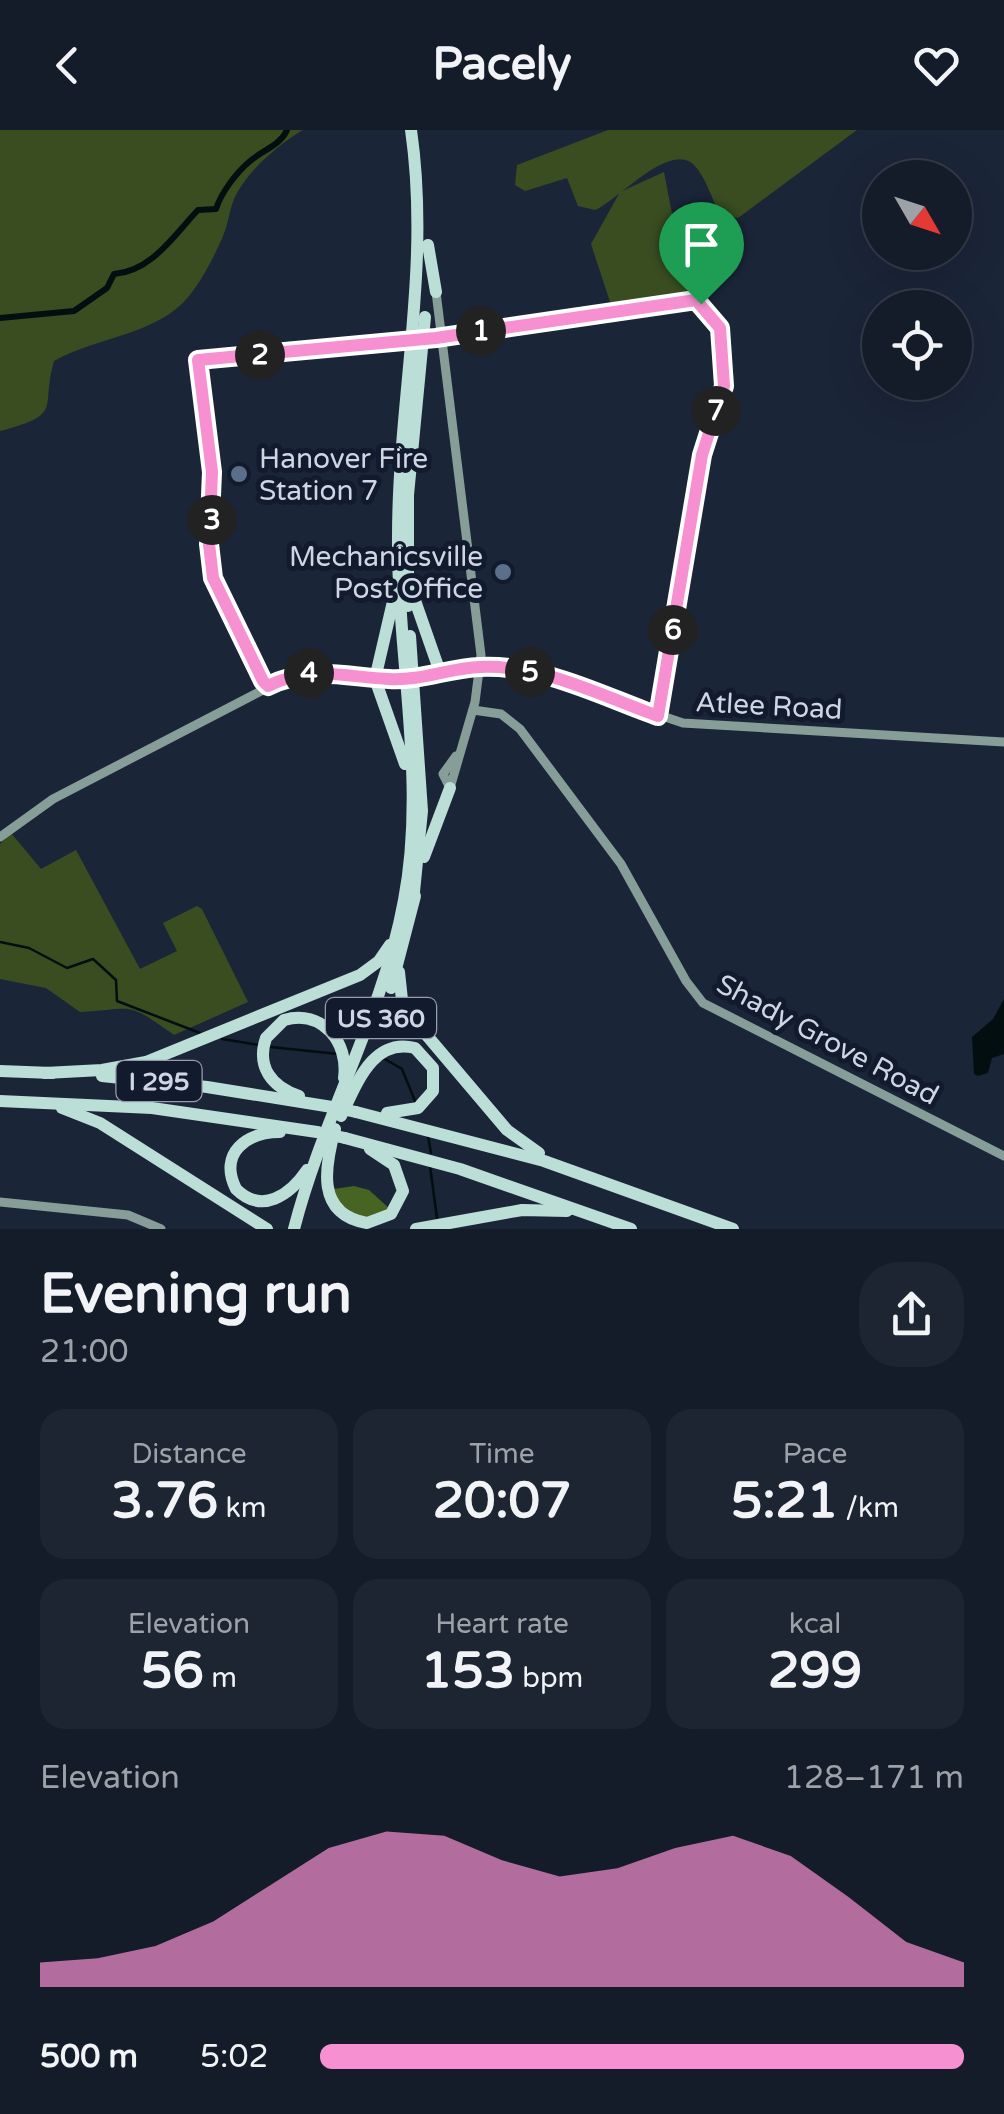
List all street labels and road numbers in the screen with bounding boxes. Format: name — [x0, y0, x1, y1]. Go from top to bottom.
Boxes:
street label: Atlee Road — [695, 685, 843, 727]
street label: Shady Grove Road — [711, 967, 944, 1113]
road number: US 360 — [326, 998, 436, 1038]
road number: I 295 — [116, 1061, 202, 1101]

